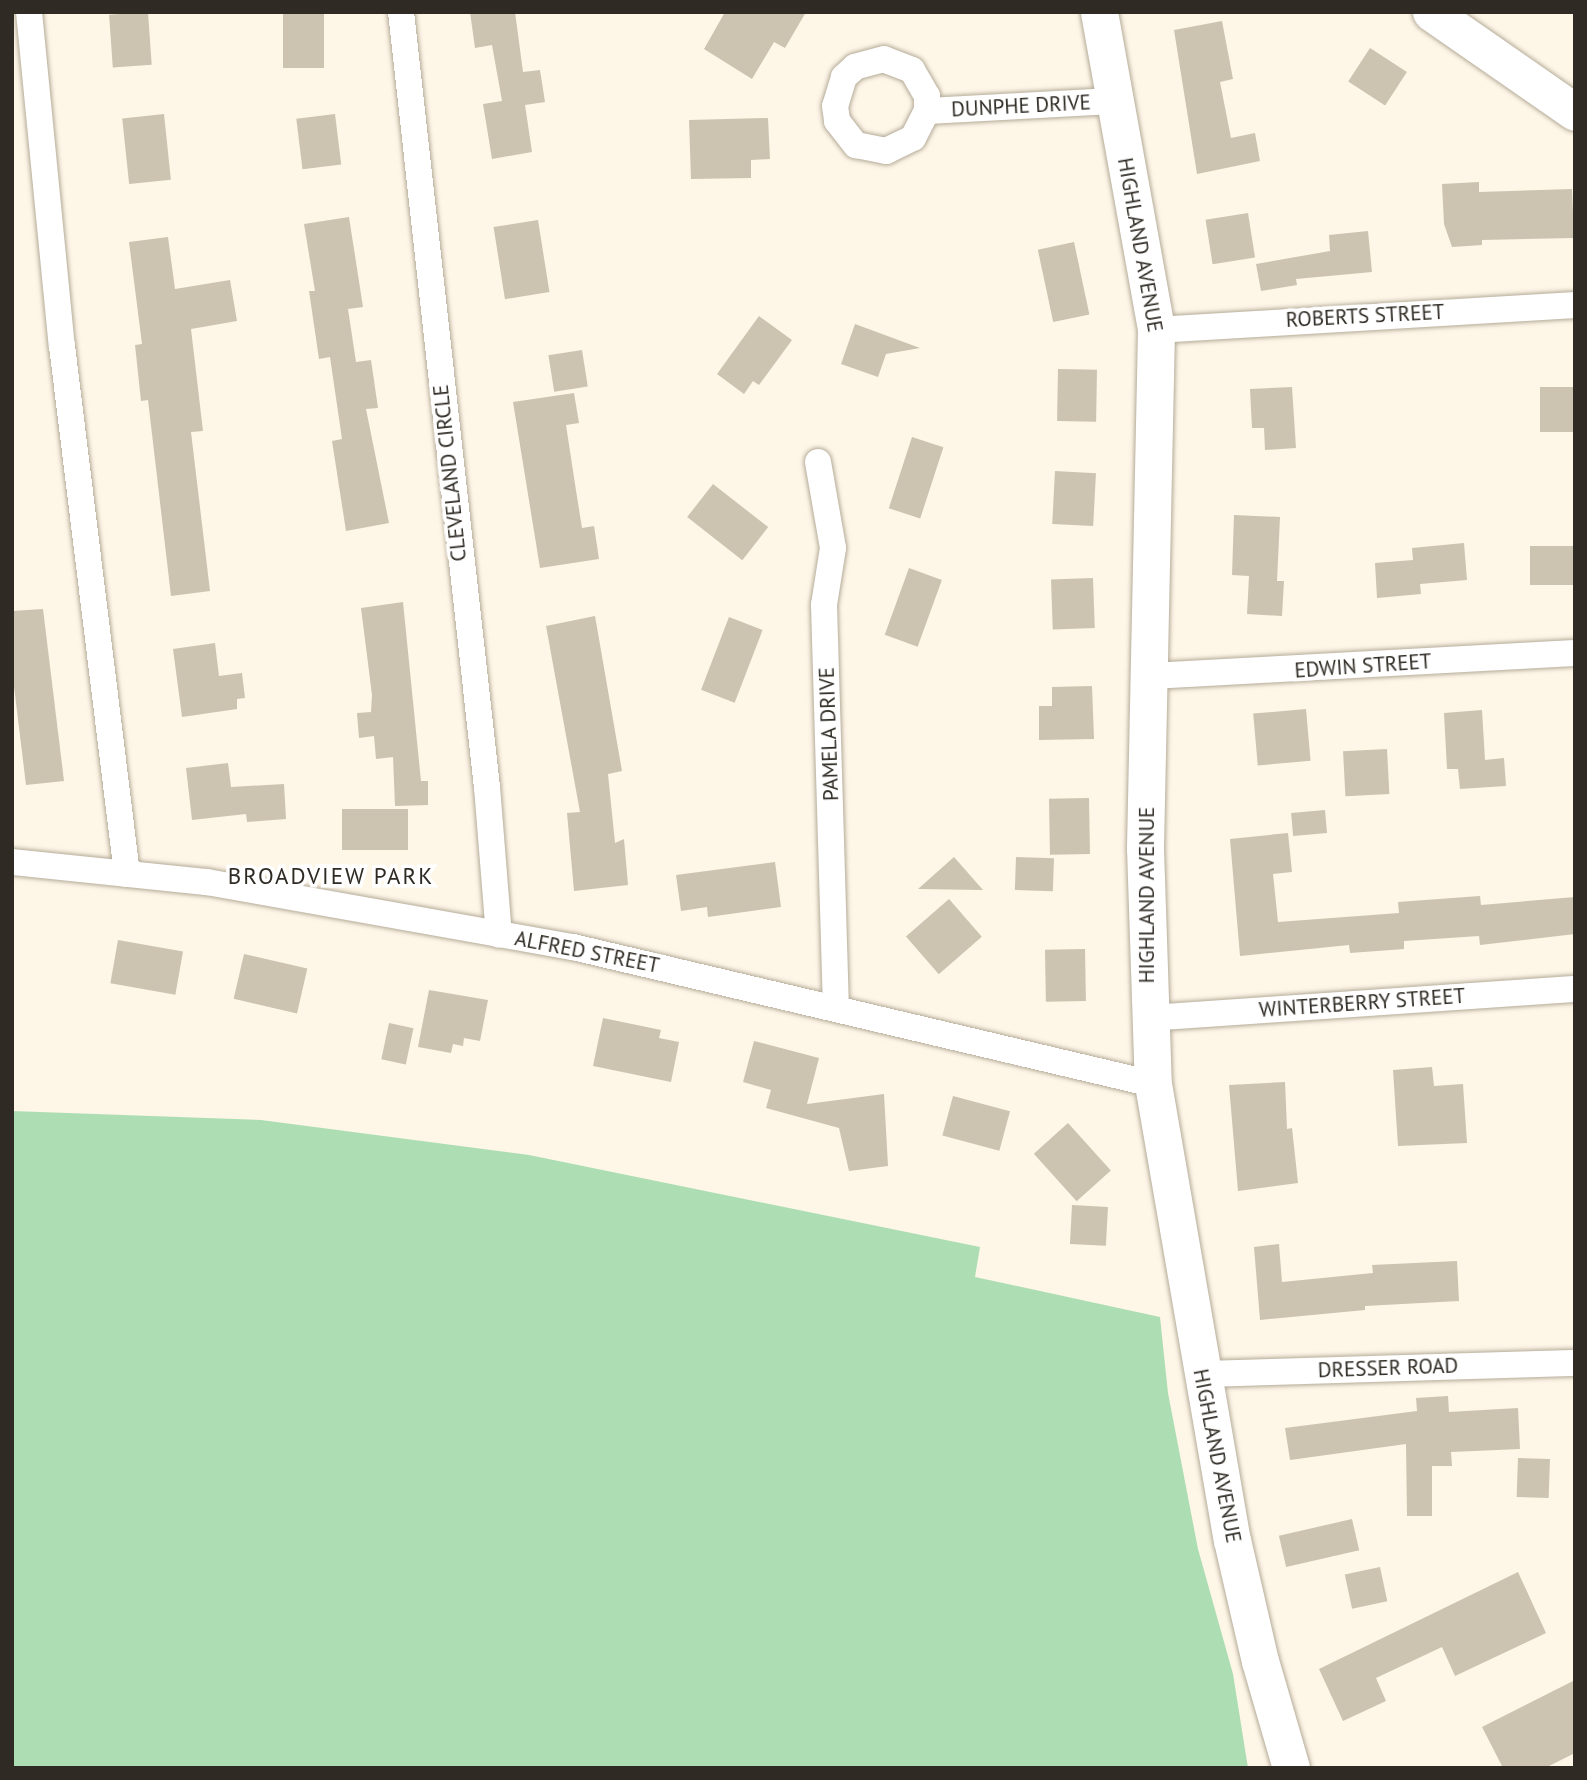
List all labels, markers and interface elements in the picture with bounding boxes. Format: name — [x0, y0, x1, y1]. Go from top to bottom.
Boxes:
street label: DUNPHE DRIVE — [951, 90, 1091, 122]
street label: HIGHLAND AVENUE — [1112, 155, 1168, 335]
street label: ROBERTS STREET — [1285, 299, 1445, 333]
street label: CLEVELAND CIRCLE — [428, 383, 472, 563]
street label: EDWIN STREET — [1294, 649, 1432, 683]
street label: PAMELA DRIVE — [814, 666, 844, 802]
street label: HIGHLAND AVENUE — [1134, 806, 1160, 984]
district label: BROADVIEW PARK — [229, 862, 433, 890]
street label: ALFRED STREET — [513, 926, 661, 978]
street label: WINTERBERRY STREET — [1258, 983, 1466, 1023]
street label: DRESSER ROAD — [1317, 1353, 1459, 1383]
street label: HIGHLAND AVENUE — [1188, 1366, 1246, 1546]

